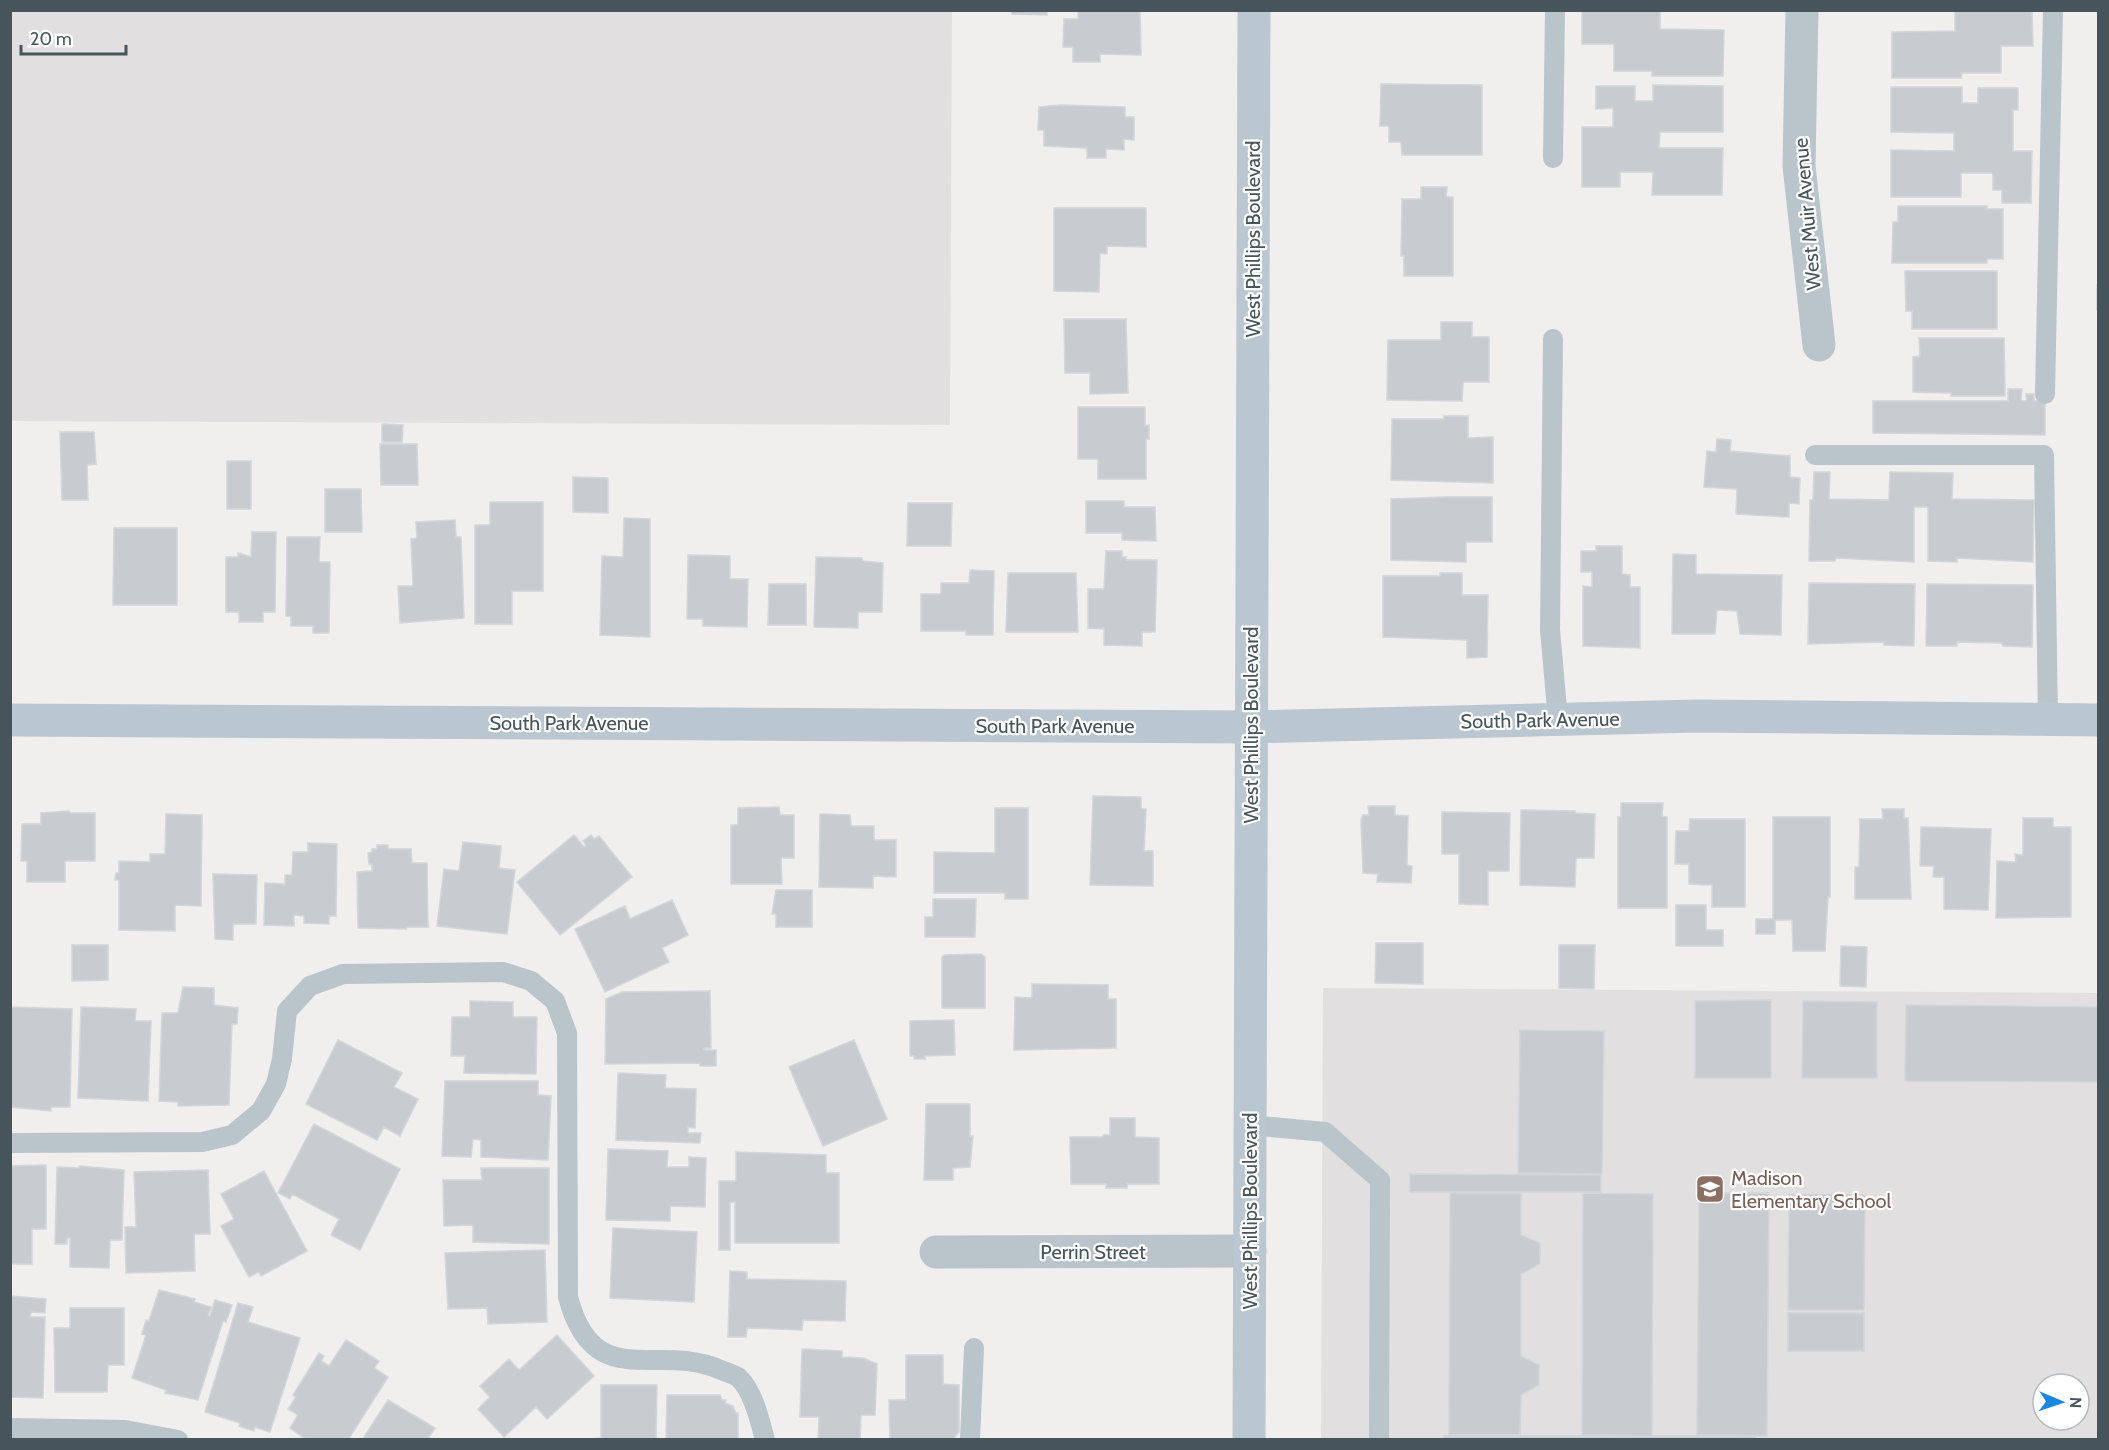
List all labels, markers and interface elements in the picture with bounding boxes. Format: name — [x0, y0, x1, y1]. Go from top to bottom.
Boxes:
scale bar — [21, 18, 126, 56]
text: 20 m — [30, 28, 72, 50]
street label: West Muir Avenue — [1788, 137, 1826, 291]
street label: West Phillips Boulevard — [1241, 141, 1265, 337]
street label: West Phillips Boulevard — [1239, 627, 1263, 823]
street label: South Park Avenue — [1460, 707, 1620, 733]
street label: South Park Avenue — [489, 711, 649, 735]
street label: South Park Avenue — [975, 714, 1135, 738]
street label: West Phillips Boulevard — [1238, 1113, 1262, 1309]
place label: Madison Elementary School — [1731, 1166, 1892, 1213]
school or university icon: Madison Elementary School — [1694, 1173, 1726, 1205]
street label: Perrin Street — [1040, 1240, 1146, 1264]
north arrow — [2031, 1372, 2091, 1432]
text: N — [2066, 1397, 2085, 1408]

